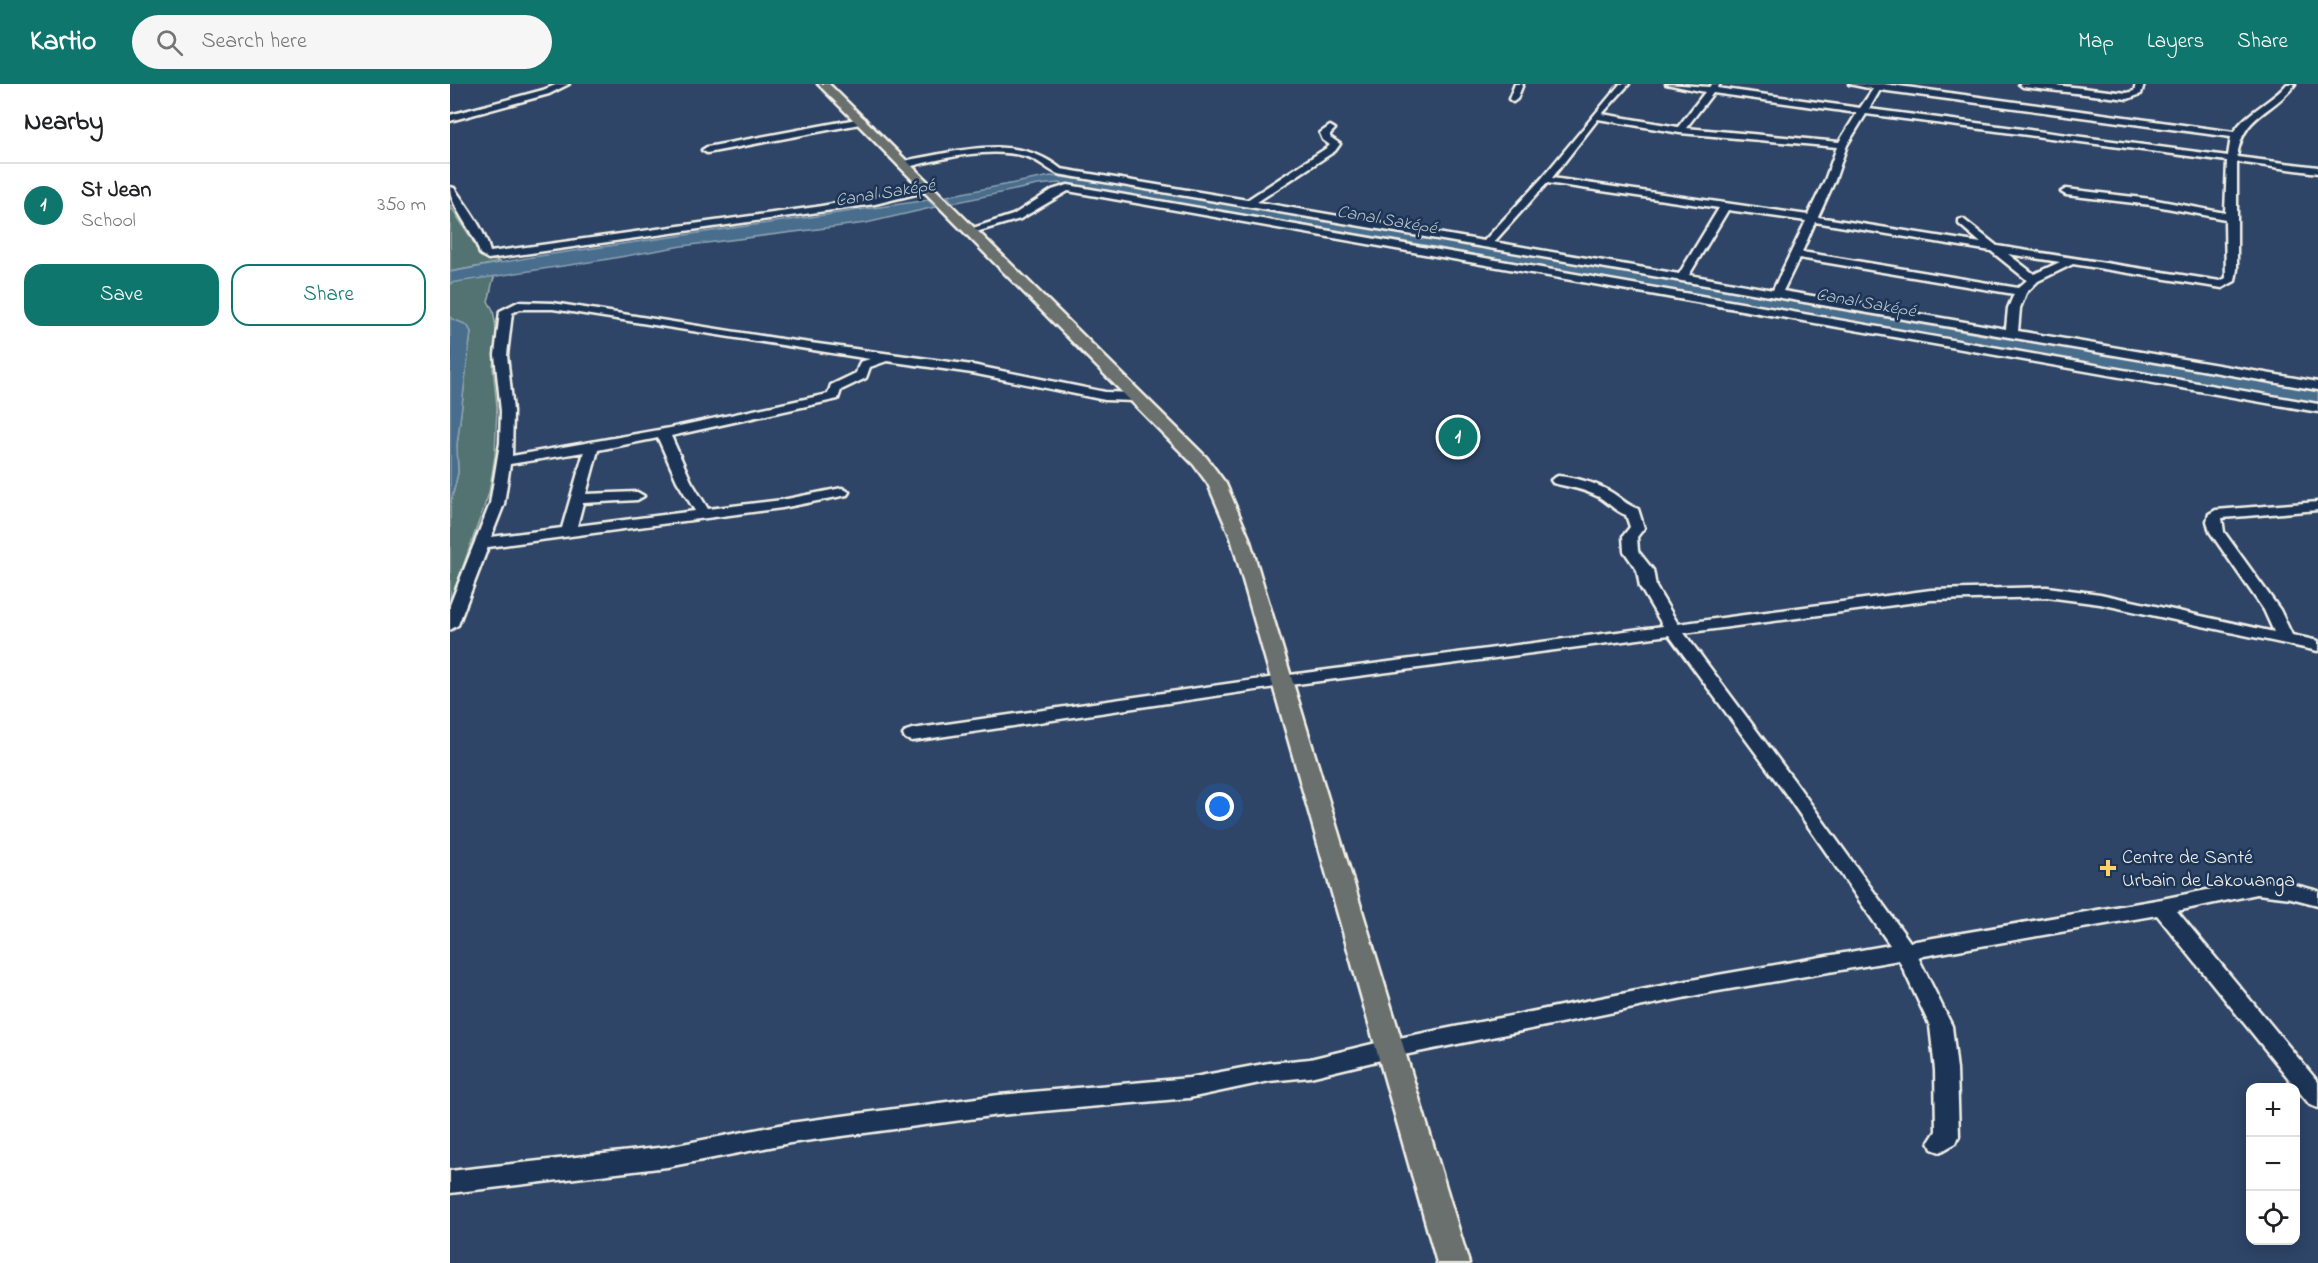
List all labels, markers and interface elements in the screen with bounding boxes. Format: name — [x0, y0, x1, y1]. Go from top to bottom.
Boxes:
search box — [132, 15, 552, 69]
text: Kartio — [30, 22, 96, 63]
icon: search — [153, 26, 186, 59]
text: Search here — [201, 26, 307, 58]
text: Map — [2078, 27, 2114, 57]
text: Layers — [2147, 27, 2204, 57]
text: Share — [2237, 27, 2288, 57]
text: Nearby — [24, 104, 103, 142]
water label: Canal Saképé — [833, 173, 938, 215]
text: St Jean — [81, 175, 151, 207]
text: 1 — [40, 191, 47, 220]
text: 350 m — [377, 191, 426, 220]
water label: Canal Saképé — [1335, 199, 1439, 243]
text: School — [81, 207, 136, 236]
button: Save — [24, 264, 219, 326]
button: Share — [231, 264, 426, 326]
water label: Canal Saképé — [1814, 282, 1918, 326]
pin: 1 — [1438, 414, 1478, 460]
your location — [1205, 792, 1234, 821]
place label: Centre de Santé Urbain de Lakouanga — [2122, 844, 2295, 897]
marker: Centre de Santé Urbain de Lakouanga — [2099, 859, 2117, 877]
map controls — [2246, 1083, 2300, 1245]
button: + — [2246, 1083, 2300, 1137]
button: − — [2246, 1137, 2300, 1191]
button: locate — [2246, 1191, 2300, 1245]

